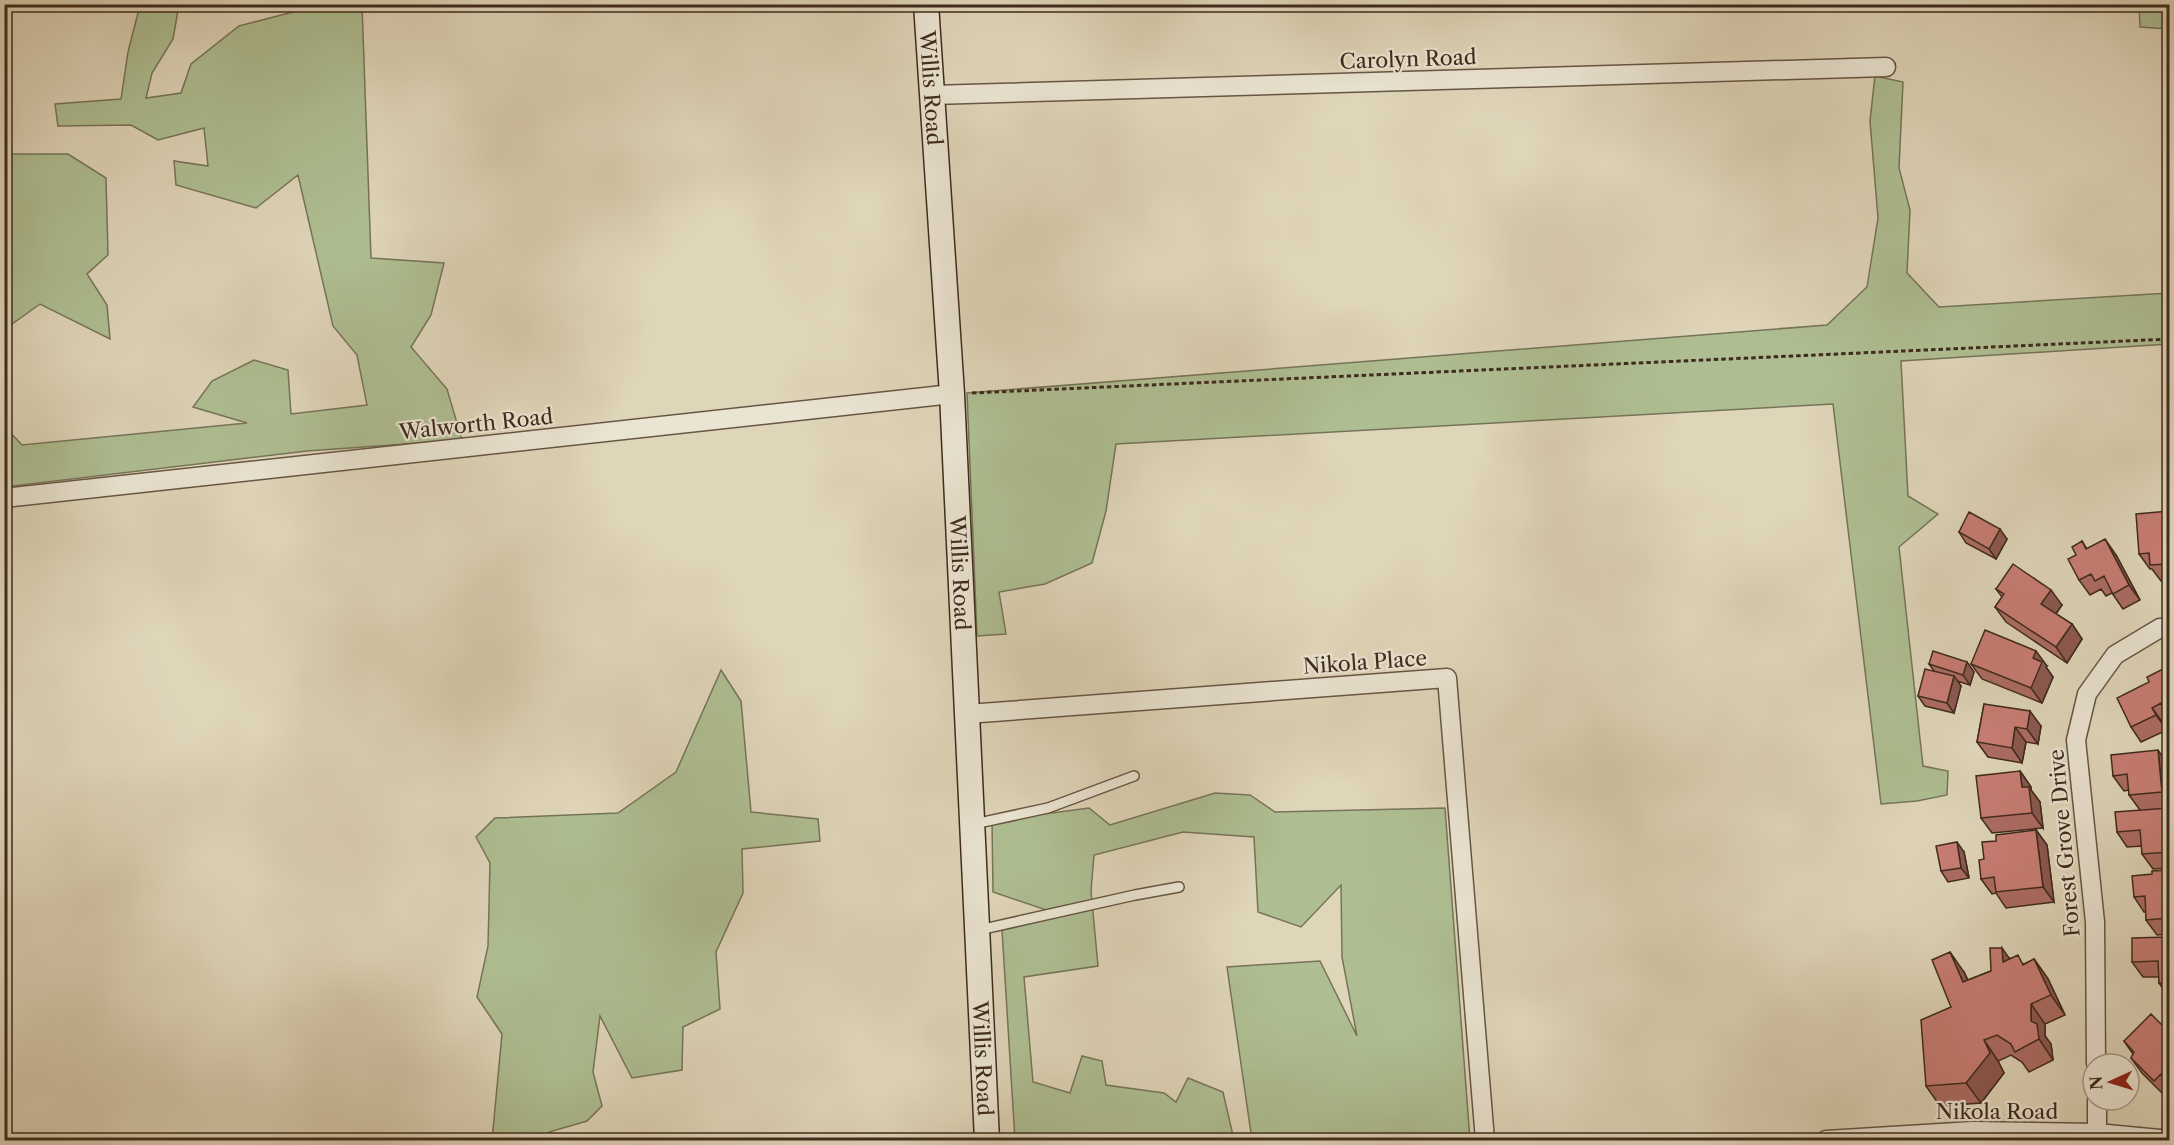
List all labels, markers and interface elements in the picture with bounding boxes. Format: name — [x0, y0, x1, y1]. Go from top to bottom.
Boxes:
street label: Willis Road — [915, 29, 948, 146]
street label: Carolyn Road — [1339, 44, 1477, 74]
street label: Walworth Road — [397, 403, 555, 445]
street label: Willis Road — [945, 514, 976, 631]
street label: Nikola Place — [1302, 645, 1428, 679]
street label: Forest Grove Drive — [2043, 748, 2085, 938]
street label: Willis Road — [968, 999, 998, 1117]
north arrow — [2081, 1052, 2141, 1112]
text: N — [2086, 1075, 2106, 1091]
street label: Nikola Road — [1936, 1099, 2058, 1124]

